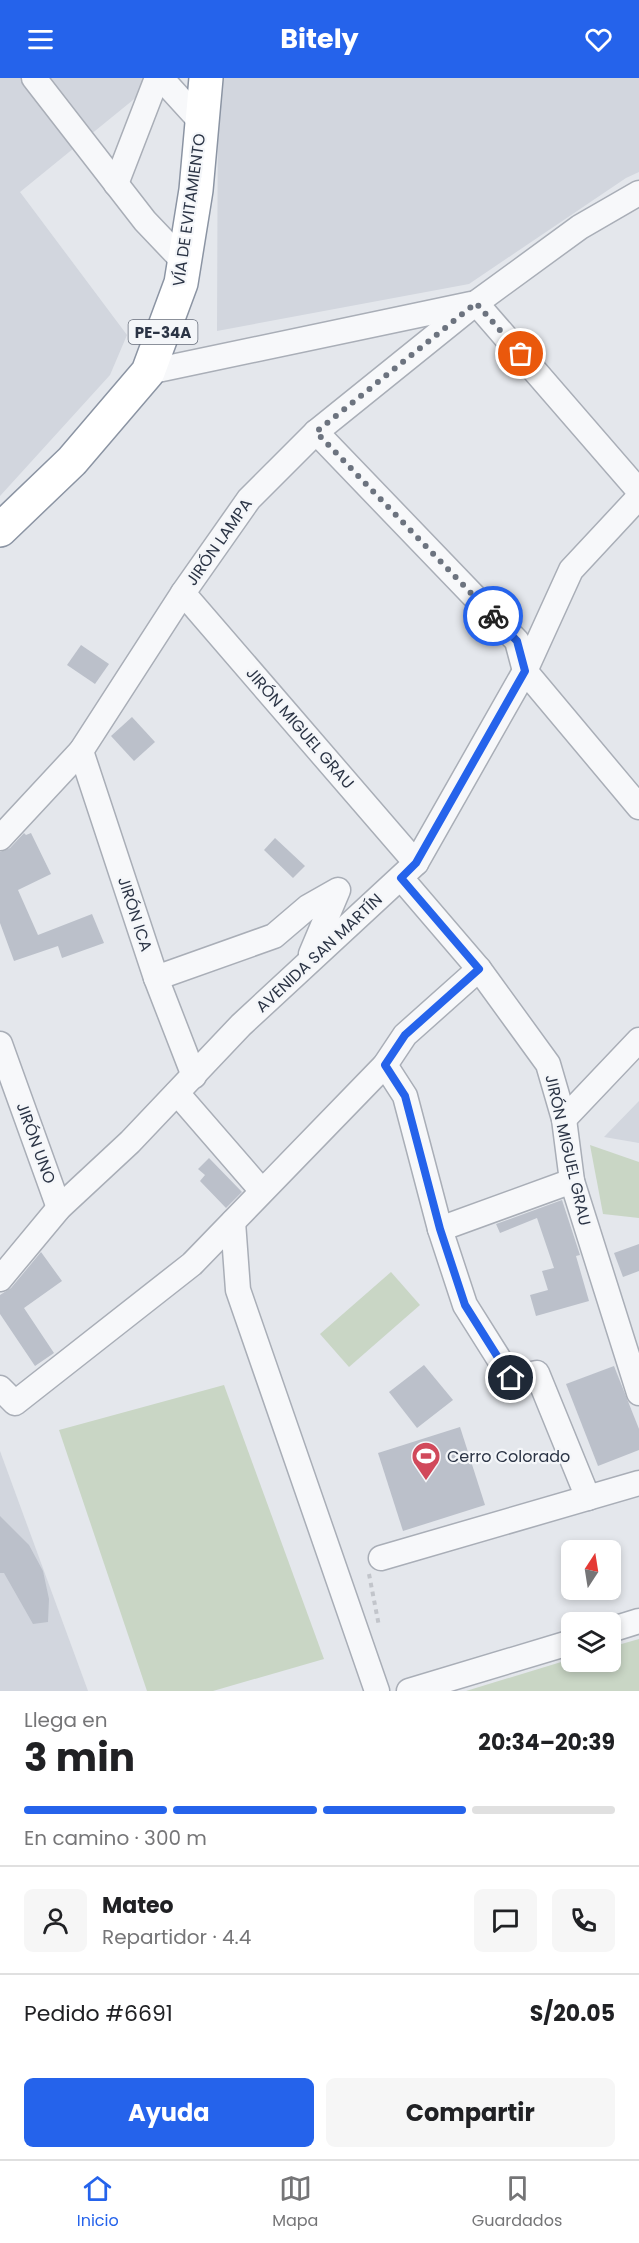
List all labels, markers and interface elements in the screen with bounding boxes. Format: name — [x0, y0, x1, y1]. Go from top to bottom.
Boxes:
text: Bitely — [280, 20, 359, 57]
icon: menu — [24, 23, 57, 56]
icon: heart — [582, 23, 615, 56]
street label: VÍA DE EVITAMIENTO — [167, 132, 211, 288]
road number: PE-34A — [128, 320, 198, 344]
pin — [495, 328, 546, 379]
icon: bag — [504, 337, 537, 370]
street label: JIRÓN LAMPA — [180, 494, 258, 590]
courier — [463, 586, 523, 646]
icon: bike — [477, 600, 510, 633]
street label: JIRÓN MIGUEL GRAU — [241, 662, 359, 794]
street label: JIRÓN ICA — [112, 874, 158, 955]
street label: AVENIDA SAN MARTÍN — [251, 888, 387, 1018]
street label: JIRÓN MIGUEL GRAU — [539, 1072, 597, 1228]
street label: JIRÓN UNO — [11, 1099, 61, 1187]
pin — [485, 1352, 536, 1403]
icon: home — [494, 1361, 527, 1394]
sports icon: Cerro Colorado — [410, 1440, 442, 1482]
place label: Cerro Colorado — [447, 1445, 570, 1468]
north arrow — [561, 1540, 621, 1600]
map controls — [561, 1540, 621, 1672]
button: layers — [561, 1612, 621, 1672]
text: Llega en — [24, 1706, 108, 1734]
text: 20:34–20:39 — [478, 1727, 615, 1758]
text: 3 min — [24, 1730, 135, 1785]
text: En camino · 300 m — [24, 1824, 207, 1852]
button: person — [24, 1889, 87, 1952]
button: chat — [474, 1889, 537, 1952]
button: phone — [552, 1889, 615, 1952]
text: Mateo — [102, 1890, 174, 1921]
text: Repartidor · 4.4 — [102, 1923, 251, 1951]
text: Pedido #6691 — [24, 1998, 173, 2029]
text: S/20.05 — [530, 1998, 615, 2029]
button: Ayuda — [24, 2078, 314, 2147]
button: Compartir — [326, 2078, 615, 2147]
tab: Inicio — [77, 2172, 119, 2233]
tab: Mapa — [272, 2172, 318, 2233]
tab: Guardados — [472, 2172, 562, 2233]

